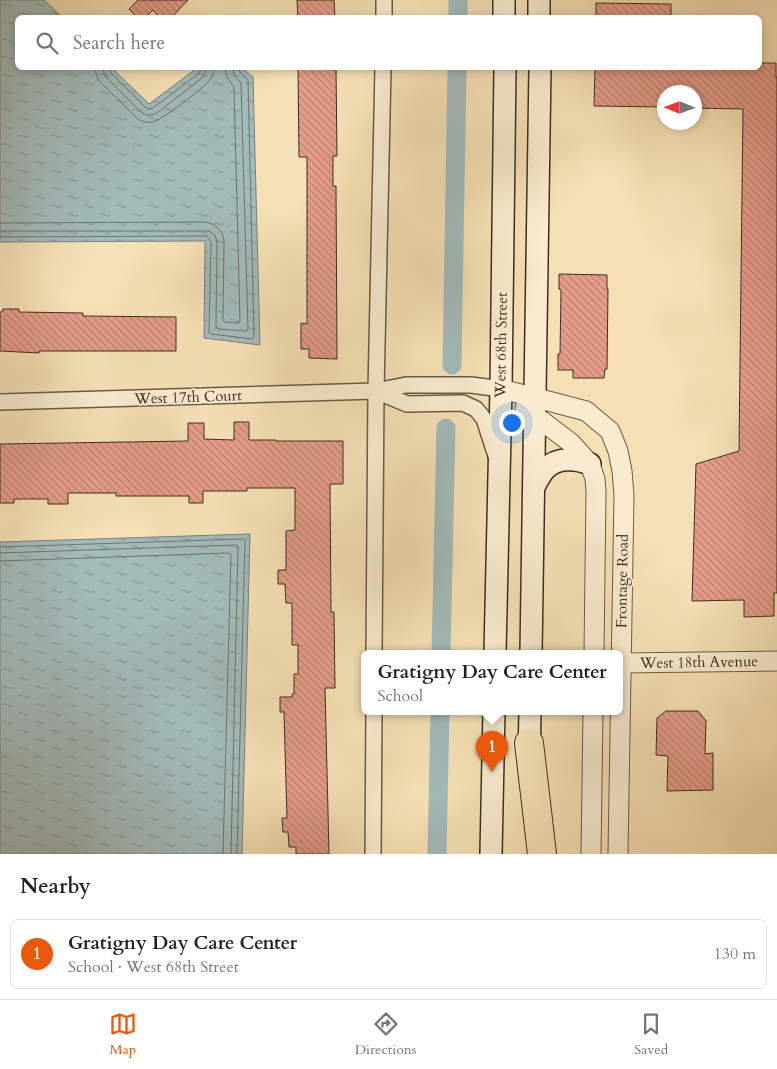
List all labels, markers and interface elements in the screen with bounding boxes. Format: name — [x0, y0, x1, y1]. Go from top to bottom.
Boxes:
search box — [15, 15, 762, 70]
icon: search — [33, 29, 61, 57]
text: Search here — [73, 30, 165, 56]
north arrow — [657, 85, 702, 130]
street label: West 68th Street — [490, 292, 512, 399]
street label: West 17th Court — [133, 385, 242, 409]
your location — [499, 410, 525, 436]
street label: Frontage Road — [611, 534, 633, 628]
popup — [361, 650, 623, 715]
street label: West 18th Avenue — [639, 651, 758, 673]
text: Gratigny Day Care Center — [377, 659, 607, 685]
text: School — [377, 685, 423, 707]
pin: 1 — [476, 731, 508, 772]
text: Nearby — [20, 872, 91, 901]
text: Gratigny Day Care Center — [68, 930, 297, 956]
text: 1 — [33, 943, 41, 965]
text: 130 m — [714, 943, 756, 965]
text: School · West 68th Street — [68, 956, 239, 978]
tab: Map — [109, 1010, 137, 1059]
tab: Directions — [355, 1010, 416, 1059]
tab: Saved — [634, 1010, 668, 1059]

